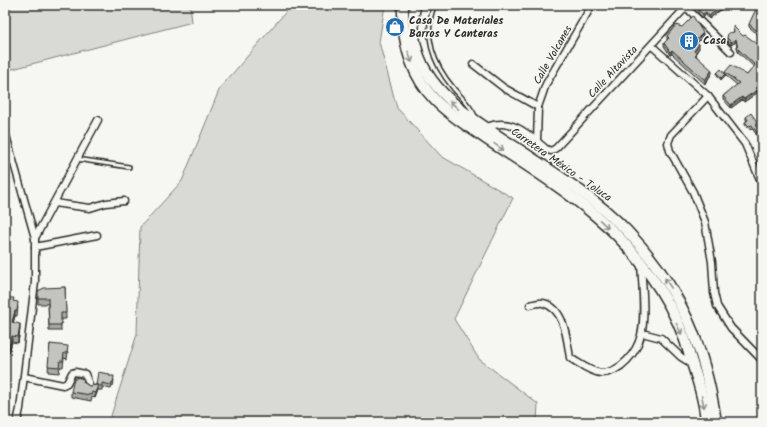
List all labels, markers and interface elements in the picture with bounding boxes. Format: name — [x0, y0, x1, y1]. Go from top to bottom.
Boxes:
place label: Casa De Materiales Barros Y Canteras — [409, 12, 504, 43]
shop icon: Casa De Materiales Barros Y Canteras — [384, 16, 406, 38]
street label: Calle Volcanes — [529, 22, 577, 88]
building icon: Casa — [678, 30, 700, 52]
place label: Casa — [703, 32, 727, 50]
street label: Calle Altavista — [584, 41, 642, 103]
one-way arrow — [407, 50, 414, 63]
one-way arrow — [449, 100, 459, 110]
street label: Carretera México - Toluca — [507, 123, 615, 207]
one-way arrow — [494, 143, 505, 151]
one-way arrow — [599, 219, 609, 228]
one-way arrow — [663, 277, 671, 289]
one-way arrow — [676, 322, 683, 334]
one-way arrow — [699, 395, 707, 408]

